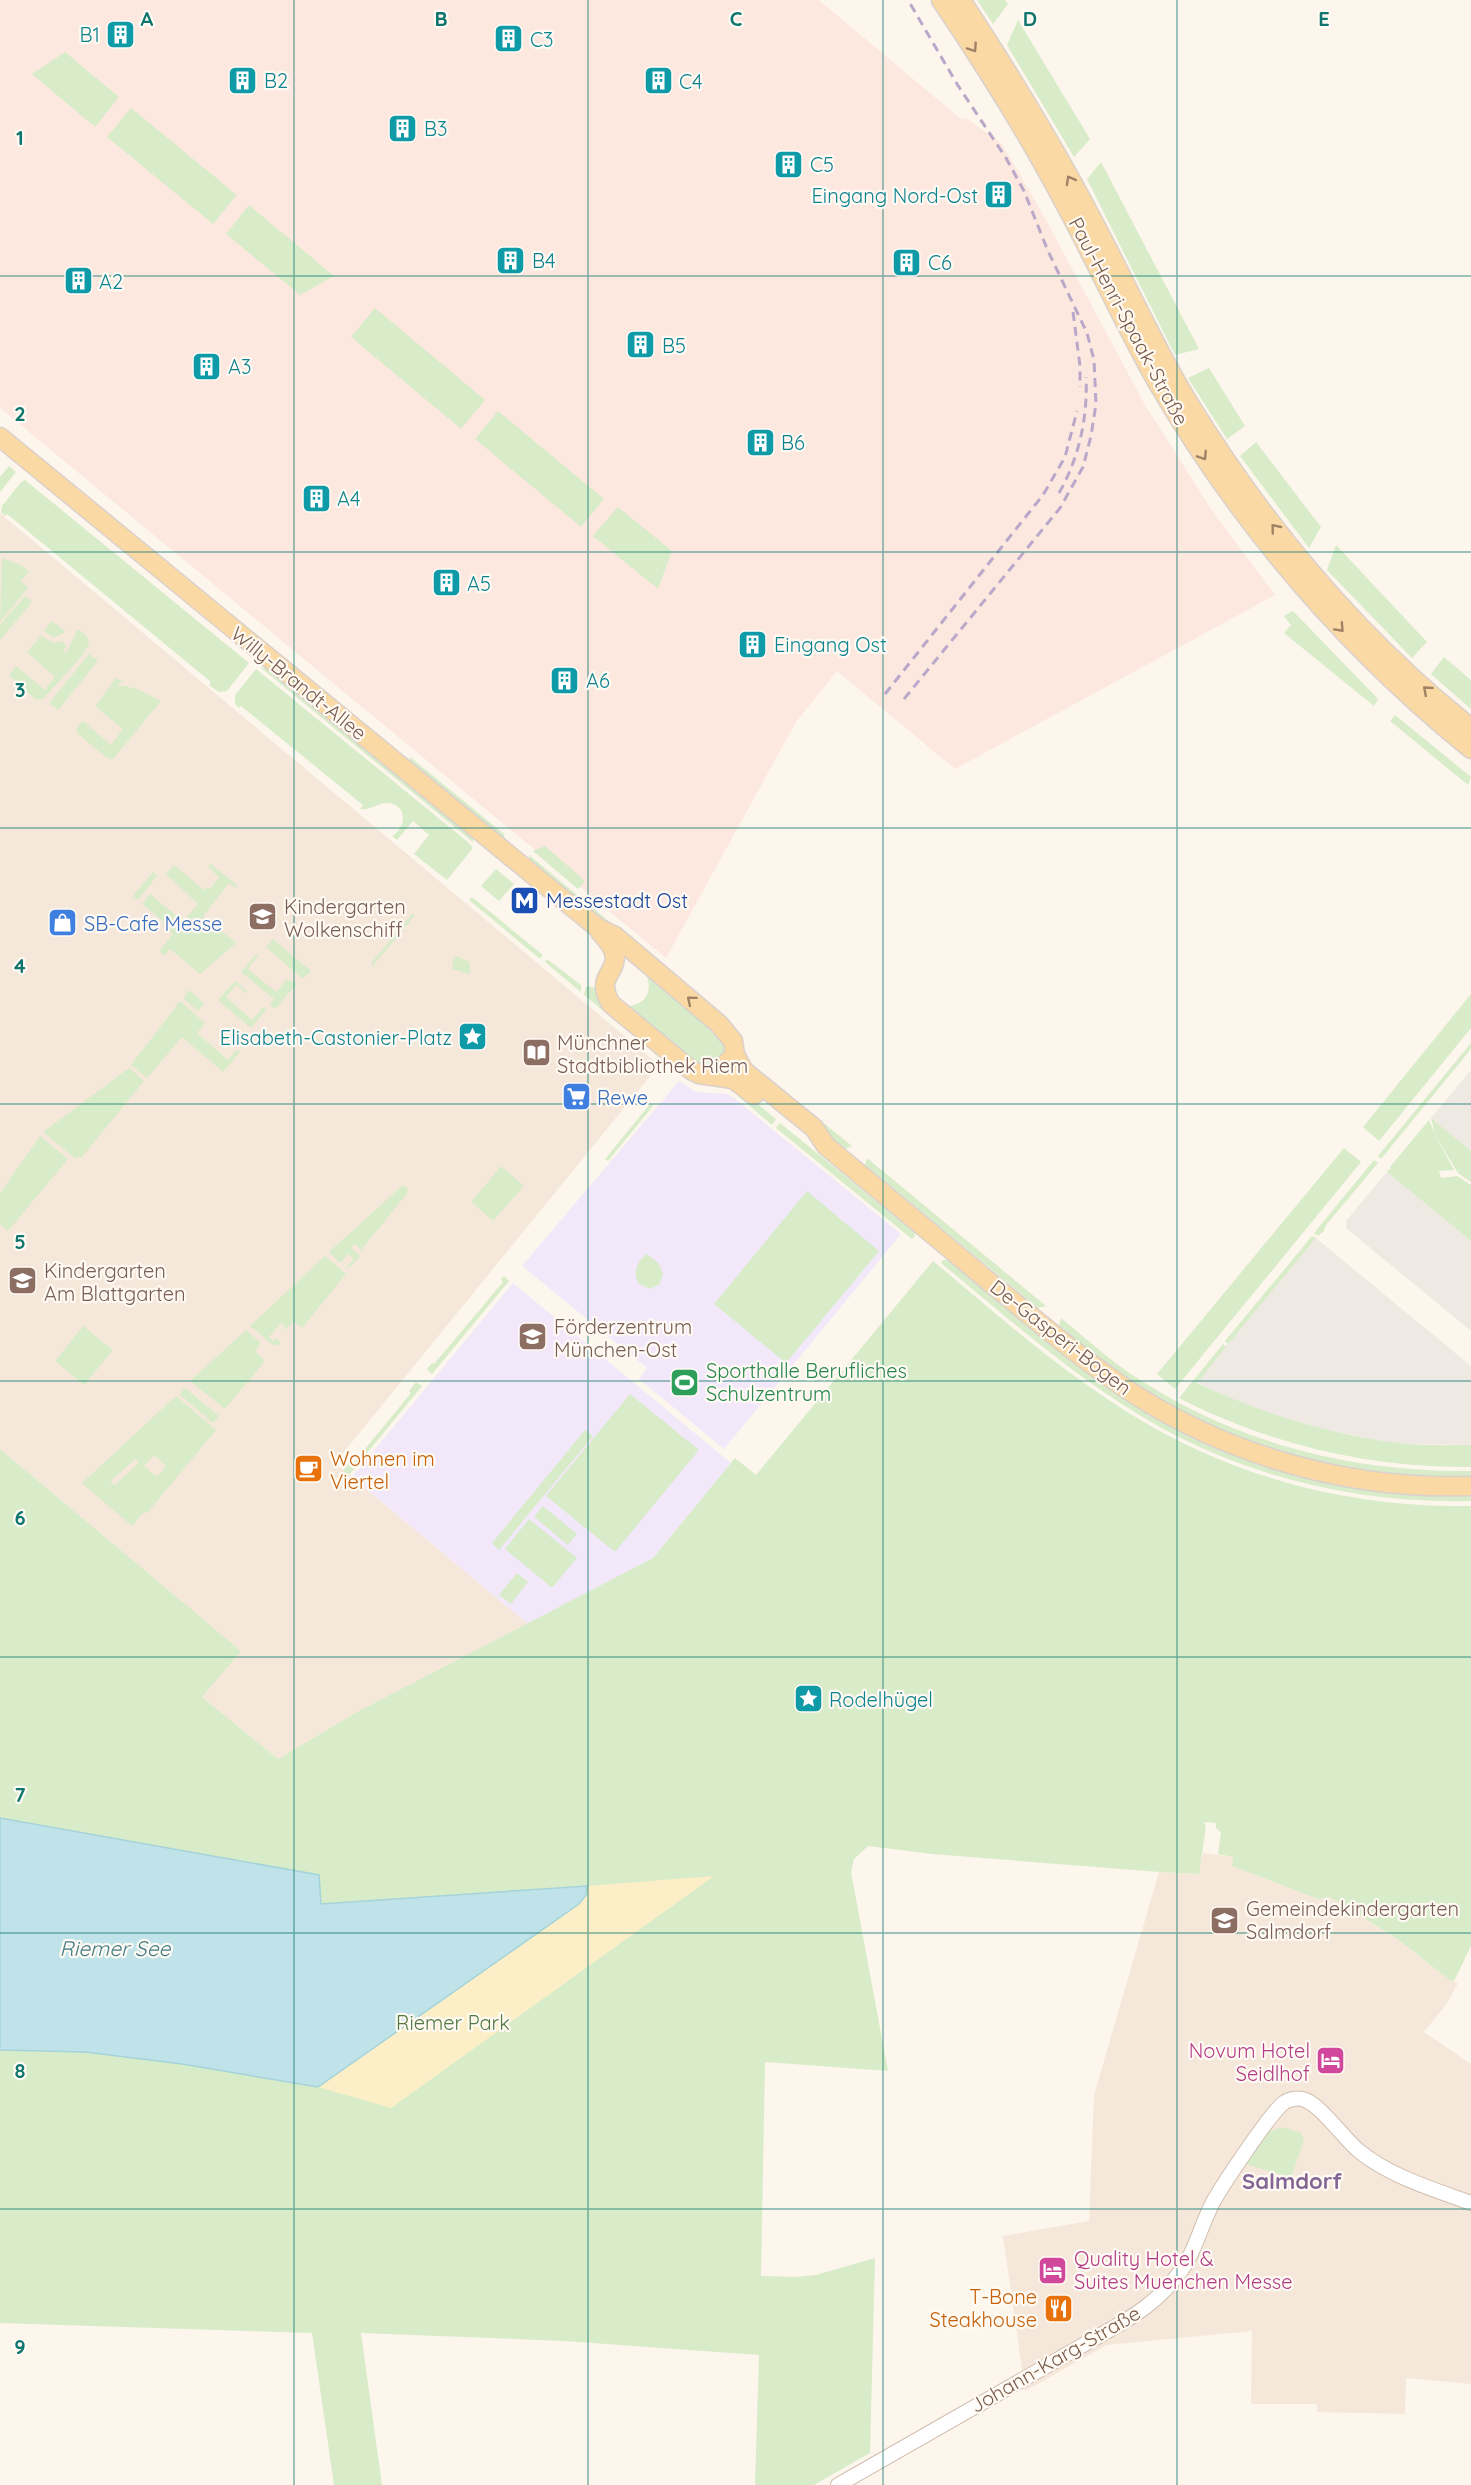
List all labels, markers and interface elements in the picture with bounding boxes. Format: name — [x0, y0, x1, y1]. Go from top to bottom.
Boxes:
text: A — [141, 6, 154, 31]
text: B — [434, 6, 448, 31]
text: C — [730, 6, 743, 31]
text: D — [1023, 6, 1037, 31]
text: E — [1318, 6, 1330, 31]
building icon: B1 — [105, 18, 137, 50]
place label: B1 — [80, 22, 100, 47]
building icon: C3 — [493, 23, 525, 55]
place label: C3 — [530, 27, 554, 52]
one-way arrow — [966, 42, 977, 53]
building icon: B2 — [227, 64, 259, 96]
building icon: C4 — [642, 65, 674, 97]
place label: B2 — [264, 68, 288, 93]
place label: C4 — [679, 69, 703, 94]
building icon: B3 — [387, 112, 419, 144]
place label: B3 — [424, 116, 448, 141]
text: 1 — [16, 125, 24, 150]
building icon: C5 — [773, 148, 805, 180]
place label: C5 — [810, 152, 834, 177]
one-way arrow — [1066, 176, 1077, 186]
building icon: Eingang Nord-Ost — [983, 179, 1015, 211]
place label: Eingang Nord-Ost — [812, 183, 978, 208]
street label: Paul-Henri-Spaak-Straße — [1064, 213, 1194, 429]
building icon: B4 — [495, 244, 527, 276]
building icon: C6 — [891, 246, 923, 278]
place label: B4 — [532, 248, 556, 273]
place label: C6 — [928, 250, 952, 275]
building icon: A2 — [62, 265, 94, 297]
place label: A2 — [99, 269, 123, 294]
building icon: B5 — [625, 329, 657, 361]
place label: B5 — [662, 333, 686, 358]
building icon: A3 — [191, 350, 223, 382]
place label: A3 — [228, 354, 251, 379]
text: 2 — [14, 401, 26, 426]
building icon: B6 — [744, 426, 776, 458]
place label: B6 — [781, 430, 805, 455]
one-way arrow — [1196, 449, 1207, 460]
building icon: A4 — [300, 482, 332, 514]
place label: A4 — [337, 486, 360, 511]
one-way arrow — [1272, 524, 1283, 535]
building icon: A5 — [430, 567, 462, 599]
place label: A5 — [467, 571, 491, 596]
street label: Willy-Brandt-Allee — [226, 621, 372, 745]
one-way arrow — [1333, 621, 1344, 632]
building icon: Eingang Ost — [737, 628, 769, 660]
place label: Eingang Ost — [774, 632, 887, 657]
building icon: A6 — [549, 664, 581, 696]
place label: A6 — [586, 668, 610, 693]
text: 3 — [15, 677, 25, 702]
one-way arrow — [1423, 686, 1434, 697]
metro station icon: Messestadt Ost — [509, 884, 541, 916]
place label: Messestadt Ost — [546, 888, 688, 913]
place label: Kindergarten Wolkenschiff — [284, 894, 406, 942]
school or university icon: Kindergarten Wolkenschiff — [247, 901, 279, 933]
shop icon: SB-Cafe Messe — [47, 907, 79, 939]
place label: SB-Cafe Messe — [84, 911, 222, 936]
text: 4 — [14, 953, 26, 978]
one-way arrow — [687, 997, 698, 1008]
place icon: Elisabeth-Castonier-Platz — [457, 1021, 489, 1053]
place label: Elisabeth-Castonier-Platz — [220, 1025, 452, 1050]
place label: Münchner Stadtbibliothek Riem — [557, 1030, 748, 1078]
library icon: Münchner Stadtbibliothek Riem — [520, 1037, 552, 1069]
supermarket icon: Rewe — [560, 1081, 592, 1113]
place label: Rewe — [597, 1085, 648, 1110]
text: 5 — [14, 1229, 26, 1254]
place label: Kindergarten Am Blattgarten — [44, 1258, 186, 1306]
school or university icon: Kindergarten Am Blattgarten — [7, 1265, 39, 1297]
street label: De-Gasperi-Bogen — [985, 1274, 1137, 1400]
place label: Förderzentrum München-Ost — [554, 1314, 692, 1362]
school or university icon: Förderzentrum München-Ost — [517, 1321, 549, 1353]
place label: Sporthalle Berufliches Schulzentrum — [706, 1358, 907, 1406]
sports icon: Sporthalle Berufliches Schulzentrum — [669, 1366, 701, 1398]
place label: Wohnen im Viertel — [330, 1446, 435, 1494]
cafe icon: Wohnen im Viertel — [293, 1453, 325, 1485]
text: 6 — [14, 1505, 26, 1530]
place icon: Rodelhügel — [792, 1683, 824, 1715]
place label: Rodelhügel — [829, 1687, 933, 1712]
text: 7 — [15, 1782, 26, 1807]
place label: Gemeindekindergarten Salmdorf — [1246, 1896, 1459, 1944]
school or university icon: Gemeindekindergarten Salmdorf — [1209, 1904, 1241, 1936]
water label: Riemer See — [60, 1935, 172, 1961]
park label: Riemer Park — [396, 2010, 510, 2035]
place label: Novum Hotel Seidlhof — [1189, 2038, 1310, 2086]
hotel icon: Novum Hotel Seidlhof — [1315, 2045, 1347, 2077]
text: 8 — [15, 2058, 26, 2083]
district label: Salmdorf — [1242, 2167, 1342, 2195]
place label: Quality Hotel & Suites Muenchen Messe — [1074, 2246, 1292, 2294]
hotel icon: Quality Hotel & Suites Muenchen Messe — [1037, 2254, 1069, 2286]
place label: T-Bone Steakhouse — [929, 2284, 1037, 2332]
restaurant icon: T-Bone Steakhouse — [1042, 2292, 1074, 2324]
street label: Johann-Karg-Straße — [966, 2300, 1144, 2418]
text: 9 — [14, 2334, 26, 2359]

